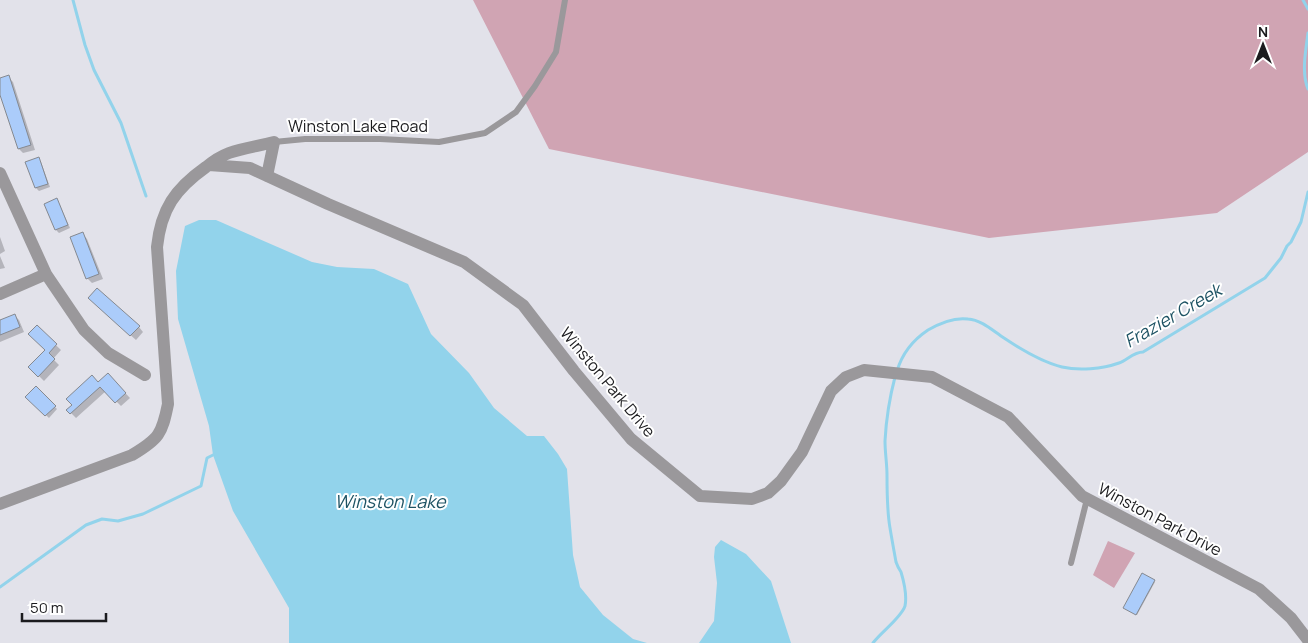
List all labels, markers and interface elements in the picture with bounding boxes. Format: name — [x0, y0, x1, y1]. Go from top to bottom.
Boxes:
north arrow — [1238, 20, 1288, 70]
text: N — [1258, 22, 1268, 41]
street label: Winston Lake Road — [288, 115, 428, 137]
water label: Frazier Creek — [1119, 276, 1228, 353]
street label: Winston Park Drive — [556, 322, 660, 442]
street label: Winston Park Drive — [1094, 477, 1226, 561]
water label: Winston Lake — [334, 489, 447, 513]
scale bar — [22, 590, 106, 622]
text: 50 m — [30, 597, 64, 618]

